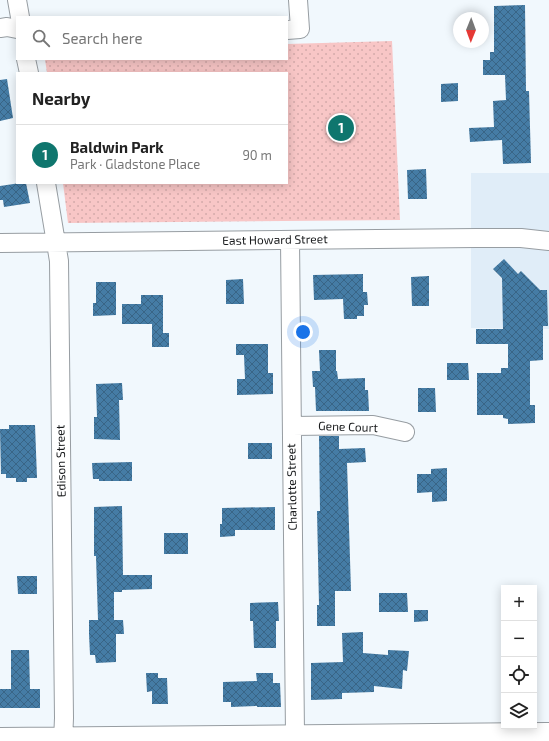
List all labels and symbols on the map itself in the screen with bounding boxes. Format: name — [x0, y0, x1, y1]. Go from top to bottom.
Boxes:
north arrow — [453, 12, 489, 48]
pin: 1 — [328, 113, 354, 143]
street label: East Howard Street — [222, 231, 328, 247]
your location — [293, 322, 313, 342]
street label: Gene Court — [318, 418, 379, 434]
street label: Edison Street — [52, 424, 68, 497]
street label: Charlotte Street — [283, 443, 299, 531]

